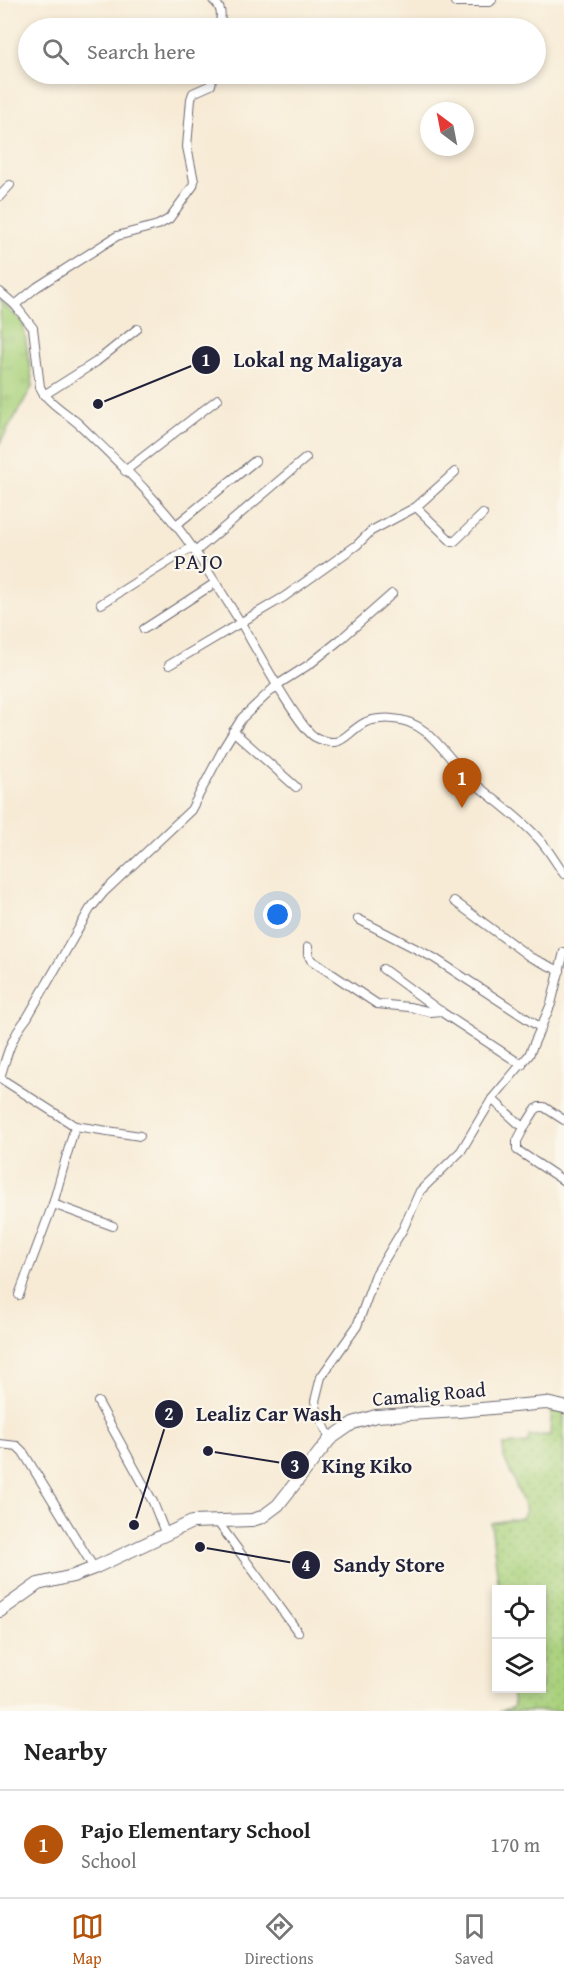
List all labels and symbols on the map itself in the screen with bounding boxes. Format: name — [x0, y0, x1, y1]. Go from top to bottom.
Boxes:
north arrow — [420, 102, 474, 156]
callout: Lokal ng Maligaya — [191, 340, 414, 379]
text: Lokal ng Maligaya — [234, 344, 403, 375]
text: 1 — [201, 346, 211, 373]
district label: PAJO — [174, 545, 224, 577]
pin: 1 — [442, 758, 482, 808]
your location — [263, 900, 292, 929]
street label: Camalig Road — [371, 1374, 487, 1413]
callout: Lealiz Car Wash — [154, 1394, 354, 1433]
text: Lealiz Car Wash — [196, 1398, 342, 1429]
text: 2 — [164, 1400, 174, 1427]
callout: King Kiko — [280, 1446, 424, 1485]
text: King Kiko — [322, 1450, 412, 1481]
text: 3 — [290, 1452, 300, 1479]
callout: Sandy Store — [291, 1545, 457, 1584]
text: Sandy Store — [333, 1549, 445, 1580]
text: 4 — [301, 1551, 311, 1578]

